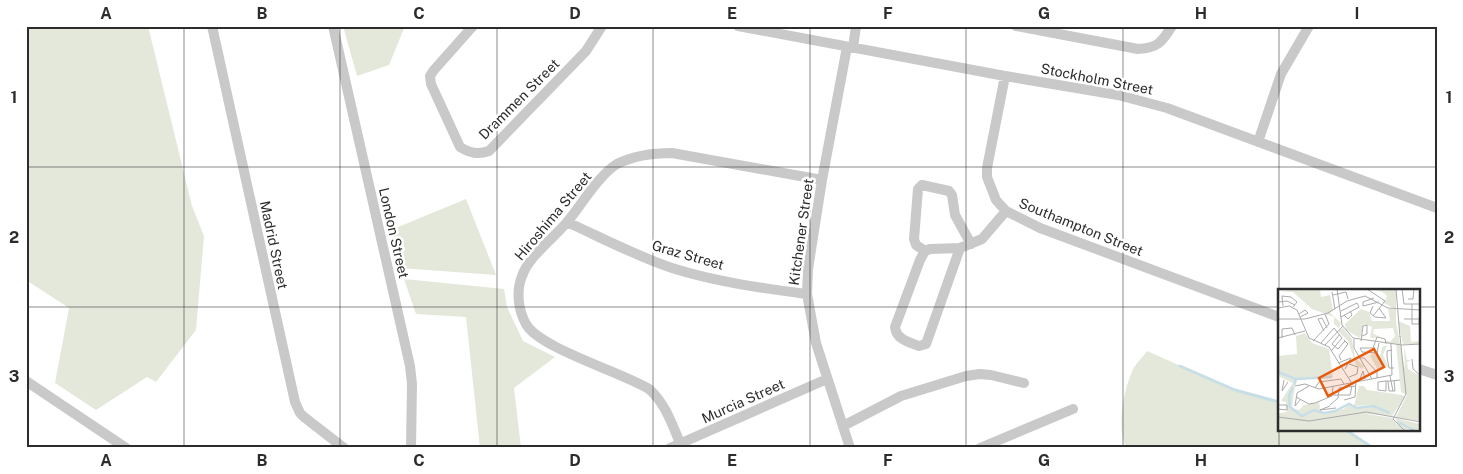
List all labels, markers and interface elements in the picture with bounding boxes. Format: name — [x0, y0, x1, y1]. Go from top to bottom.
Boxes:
text: A — [100, 4, 112, 23]
text: B — [257, 4, 268, 23]
text: C — [413, 4, 425, 23]
text: D — [569, 4, 581, 23]
text: E — [727, 4, 737, 23]
text: F — [883, 4, 893, 23]
text: G — [1038, 4, 1050, 23]
text: H — [1195, 4, 1207, 23]
text: I — [1355, 4, 1359, 23]
street label: Drammen Street — [475, 55, 563, 143]
street label: Stockholm Street — [1039, 60, 1155, 98]
text: 1 — [11, 88, 17, 107]
text: 1 — [1446, 88, 1452, 107]
street label: Hiroshima Street — [511, 169, 595, 263]
street label: Kitchener Street — [786, 178, 816, 286]
street label: London Street — [376, 186, 412, 280]
street label: Southampton Street — [1017, 195, 1145, 259]
street label: Madrid Street — [257, 199, 291, 291]
text: 2 — [9, 228, 19, 247]
text: 2 — [1444, 228, 1454, 247]
street label: Graz Street — [650, 237, 726, 273]
inset map — [1278, 289, 1420, 432]
text: 3 — [9, 367, 19, 386]
text: 3 — [1444, 367, 1454, 386]
street label: Murcia Street — [699, 376, 787, 426]
text: A — [100, 451, 112, 470]
text: B — [257, 451, 268, 470]
text: C — [413, 451, 425, 470]
text: D — [569, 451, 581, 470]
text: E — [727, 451, 737, 470]
text: F — [883, 451, 893, 470]
text: G — [1038, 451, 1050, 470]
text: H — [1195, 451, 1207, 470]
text: I — [1355, 451, 1359, 470]

